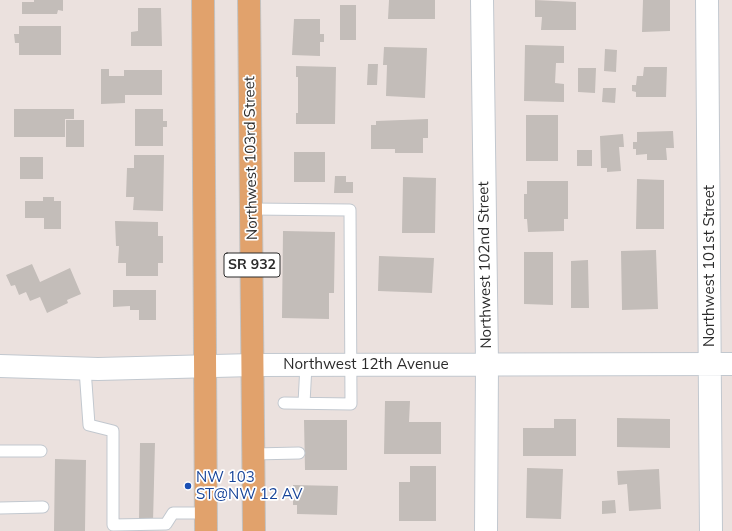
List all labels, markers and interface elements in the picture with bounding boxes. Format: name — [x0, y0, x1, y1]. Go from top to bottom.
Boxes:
street label: Northwest 103rd Street — [241, 76, 261, 240]
street label: Northwest 102nd Street — [475, 181, 495, 349]
street label: Northwest 101st Street — [700, 185, 718, 347]
road number: SR 932 — [224, 253, 280, 277]
street label: Northwest 12th Avenue — [283, 355, 449, 373]
place label: NW 103 ST@NW 12 AV — [196, 468, 302, 503]
marker: NW 103 ST@NW 12 AV — [183, 481, 193, 491]

